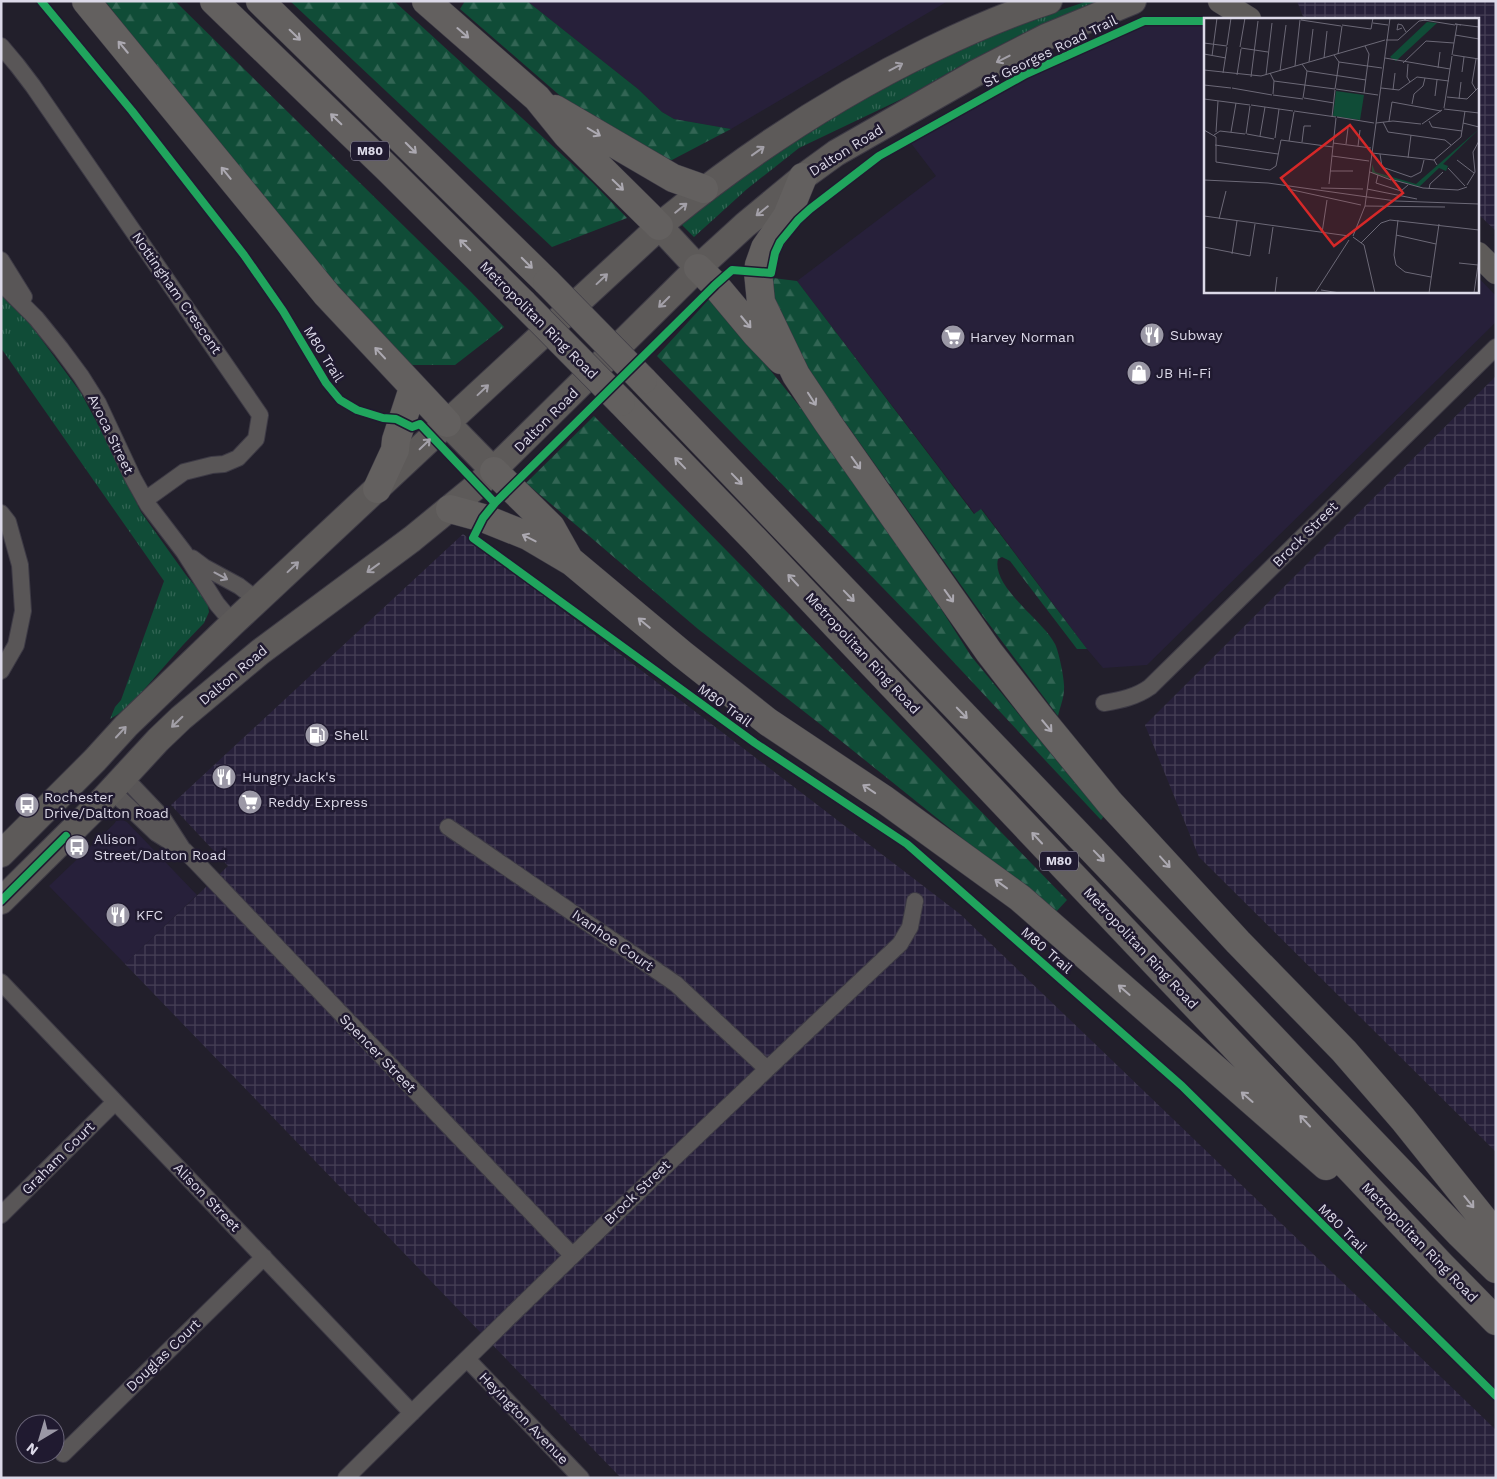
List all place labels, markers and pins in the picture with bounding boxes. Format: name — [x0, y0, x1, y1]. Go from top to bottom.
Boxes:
restaurant icon: Subway — [1139, 322, 1165, 348]
supermarket icon: Harvey Norman — [940, 324, 966, 350]
place label: Subway — [1170, 327, 1223, 343]
place label: Harvey Norman — [970, 329, 1075, 345]
shop icon: JB Hi-Fi — [1126, 360, 1152, 386]
place label: JB Hi-Fi — [1156, 365, 1211, 381]
fuel station icon: Shell — [304, 722, 330, 748]
place label: Shell — [334, 727, 369, 743]
restaurant icon: Hungry Jack's — [211, 764, 237, 790]
place label: Hungry Jack's — [242, 769, 336, 785]
place label: Rochester Drive/Dalton Road — [44, 789, 169, 821]
supermarket icon: Reddy Express — [237, 789, 263, 815]
bus stop icon: Rochester Drive/Dalton Road — [14, 792, 40, 818]
place label: Reddy Express — [268, 794, 368, 810]
place label: Alison Street/Dalton Road — [94, 831, 226, 863]
bus stop icon: Alison Street/Dalton Road — [64, 834, 90, 860]
restaurant icon: KFC — [105, 902, 131, 928]
place label: KFC — [136, 907, 163, 923]

